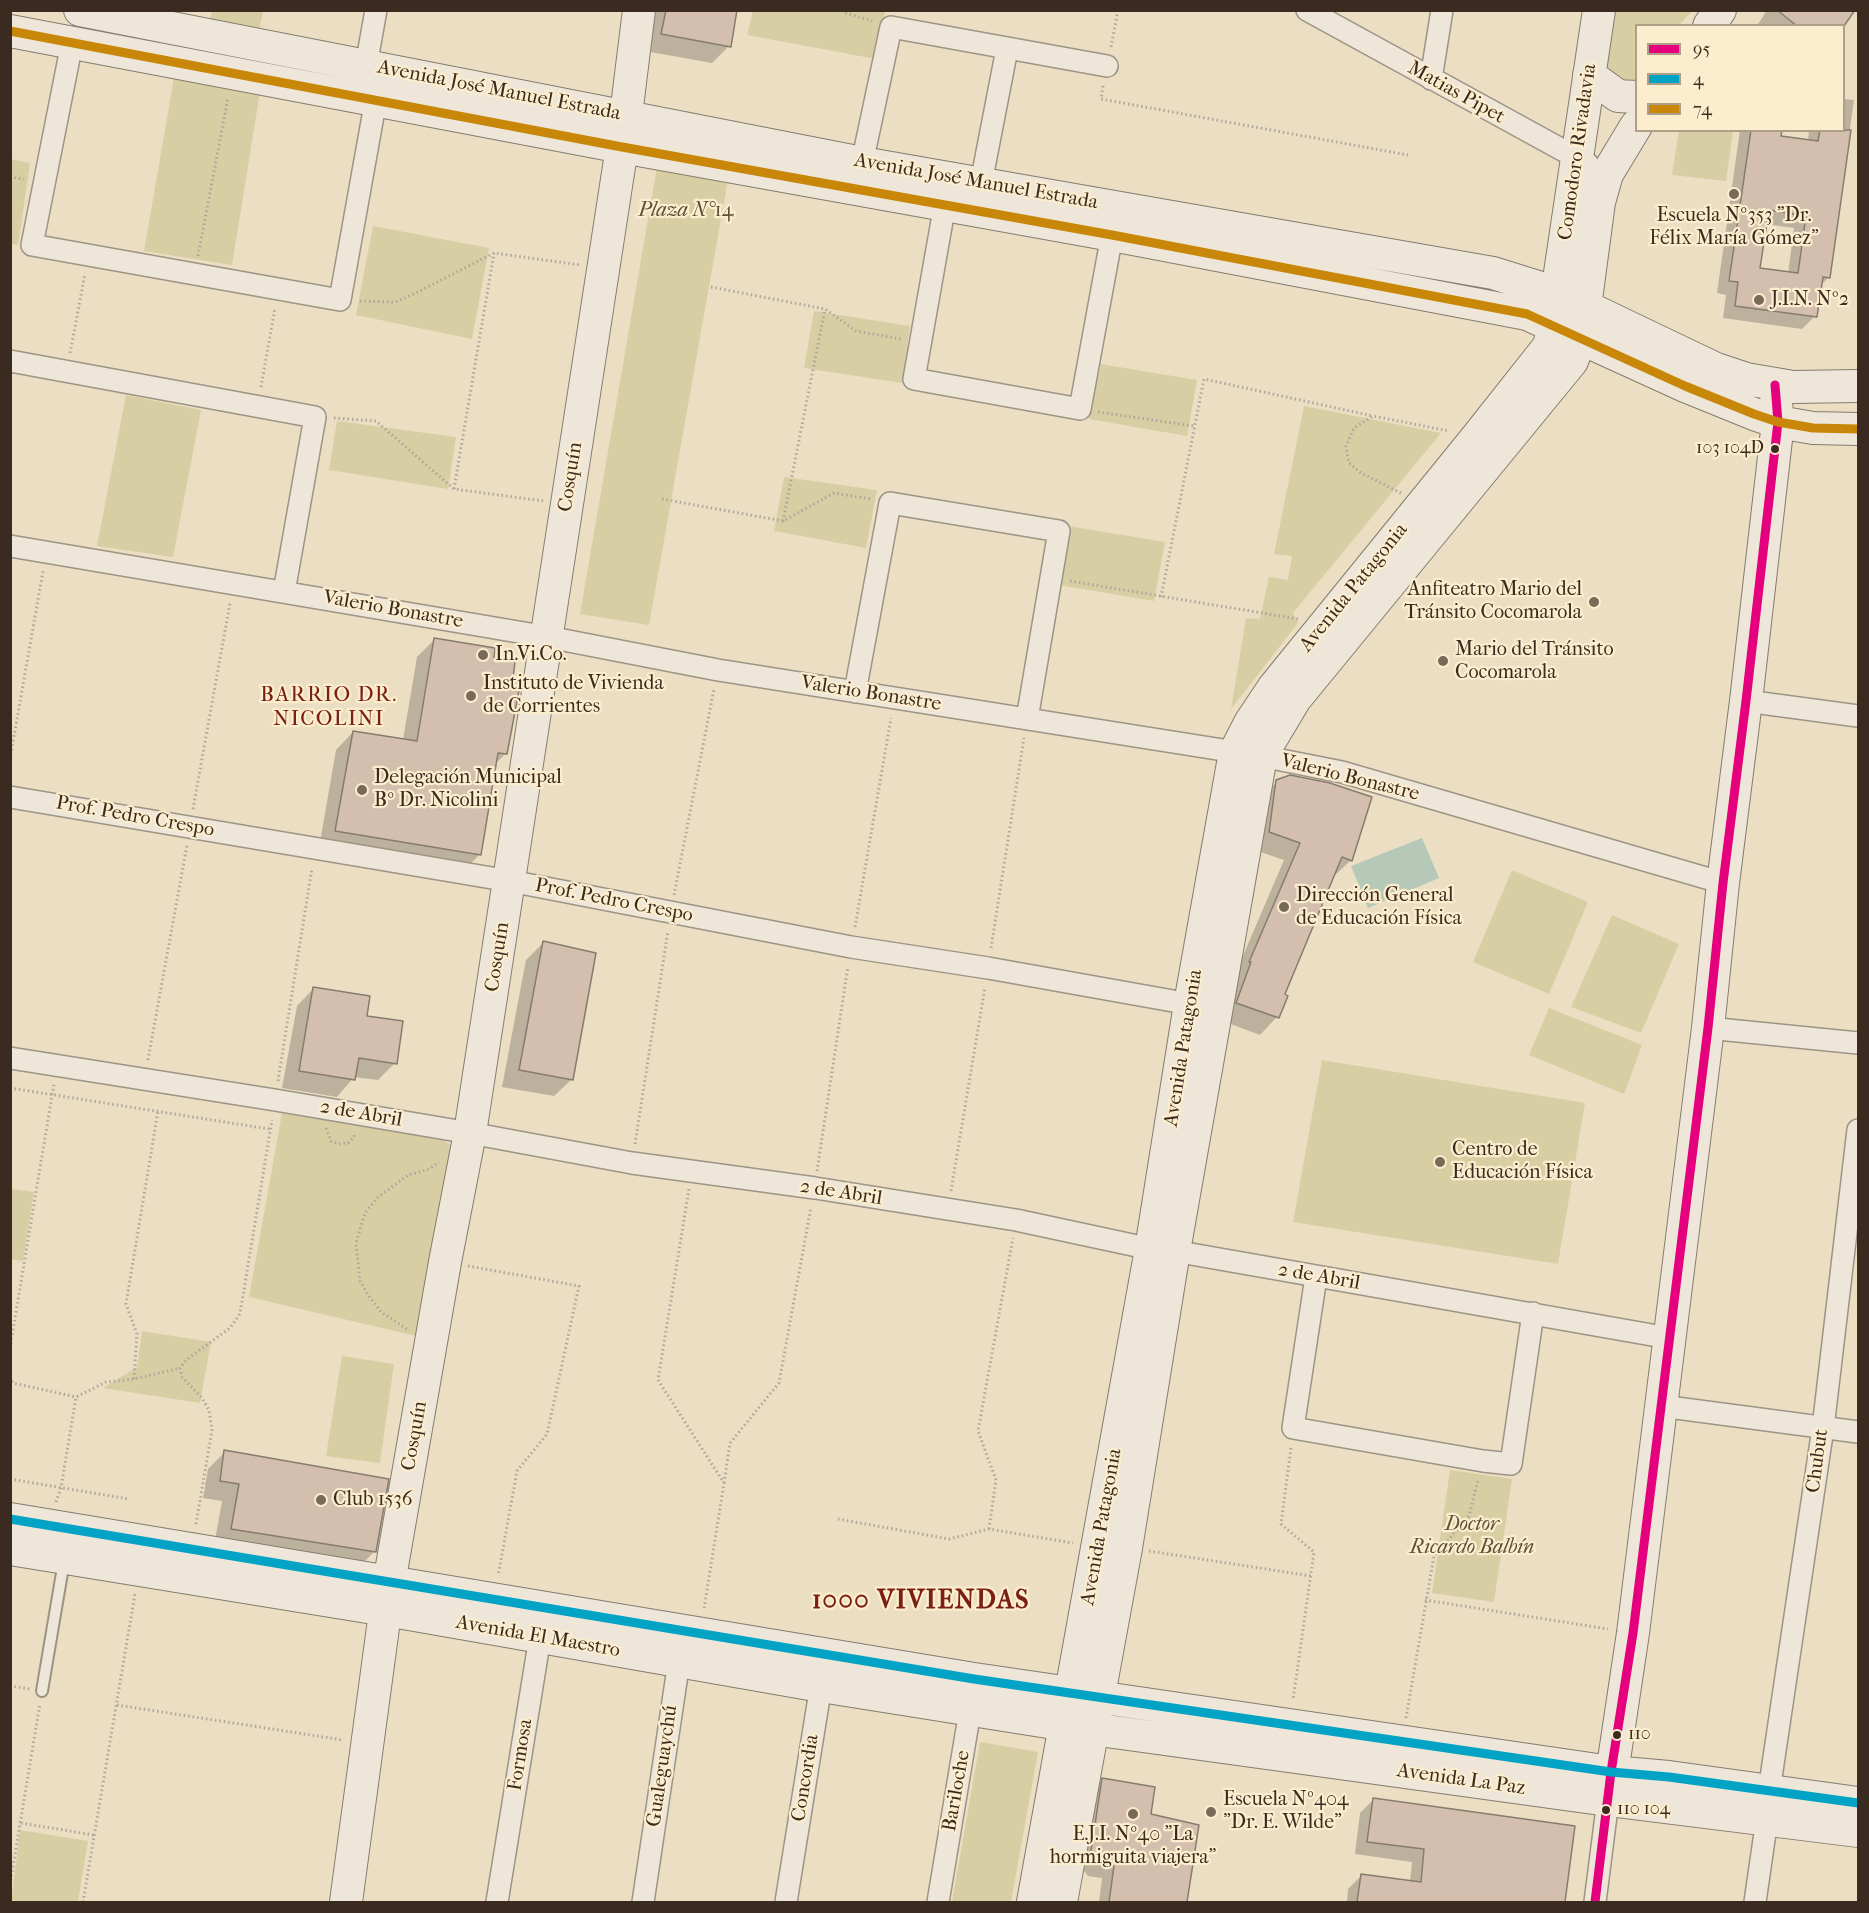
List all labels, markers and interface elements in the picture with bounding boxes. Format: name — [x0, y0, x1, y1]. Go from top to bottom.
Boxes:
legend — [1635, 24, 1845, 132]
text: 95 — [1693, 39, 1710, 60]
street label: Avenida José Manuel Estrada — [375, 56, 623, 126]
street label: Matias Pipet — [1403, 56, 1509, 130]
street label: Comodoro Rivadavia — [1554, 62, 1602, 242]
text: 4 — [1693, 69, 1704, 90]
text: 74 — [1693, 99, 1712, 120]
street label: Avenida José Manuel Estrada — [852, 149, 1100, 215]
marker: Escuela Nº353 "Dr. Félix María Gómez" — [1727, 187, 1741, 201]
park label: Plaza N°14 — [638, 199, 734, 223]
place label: Escuela Nº353 "Dr. Félix María Gómez" — [1649, 204, 1819, 251]
place label: J.I.N. Nº2 — [1771, 288, 1849, 312]
marker: J.I.N. Nº2 — [1752, 293, 1766, 307]
place label: 103 104D — [1696, 438, 1764, 460]
street label: Cosquín — [554, 440, 588, 514]
marker: 103 104D — [1769, 443, 1781, 455]
street label: Avenida Patagonia — [1295, 519, 1413, 657]
place label: Anfiteatro Mario del Tránsito Cocomarola — [1404, 578, 1582, 625]
street label: Valerio Bonastre — [321, 586, 465, 634]
marker: Anfiteatro Mario del Tránsito Cocomarola — [1587, 595, 1601, 609]
place label: Mario del Tránsito Cocomarola — [1455, 638, 1614, 685]
place label: In.Vi.Co. — [495, 643, 567, 667]
marker: In.Vi.Co. — [476, 648, 490, 662]
marker: Mario del Tránsito Cocomarola — [1436, 654, 1450, 668]
street label: Valerio Bonastre — [799, 671, 943, 717]
place label: Instituto de Vivienda de Corrientes — [483, 672, 664, 719]
district label: BARRIO DR. NICOLINI — [260, 683, 398, 733]
marker: Instituto de Vivienda de Corrientes — [464, 689, 478, 703]
street label: Valerio Bonastre — [1278, 749, 1422, 807]
place label: Delegación Municipal Bº Dr. Nicolini — [374, 766, 562, 813]
marker: Delegación Municipal Bº Dr. Nicolini — [355, 783, 369, 797]
street label: Prof. Pedro Crespo — [54, 791, 216, 843]
street label: Prof. Pedro Crespo — [533, 874, 695, 928]
place label: Dirección General de Educación Física — [1296, 884, 1462, 931]
marker: Dirección General de Educación Física — [1277, 900, 1291, 914]
street label: Cosquín — [481, 920, 515, 994]
street label: Avenida Patagonia — [1160, 968, 1208, 1128]
street label: 2 de Abril — [318, 1095, 404, 1133]
place label: Centro de Educación Física — [1452, 1138, 1593, 1185]
marker: Centro de Educación Física — [1433, 1155, 1447, 1169]
street label: 2 de Abril — [798, 1175, 884, 1211]
street label: 2 de Abril — [1276, 1258, 1362, 1296]
street label: Cosquín — [397, 1399, 433, 1473]
street label: Chubut — [1802, 1427, 1834, 1495]
street label: Avenida Patagonia — [1076, 1447, 1128, 1607]
place label: Club 1536 — [333, 1488, 413, 1512]
marker: Club 1536 — [314, 1493, 328, 1507]
park label: Doctor Ricardo Balbín — [1410, 1513, 1534, 1560]
district label: 1000 VIVIENDAS — [812, 1586, 1030, 1618]
street label: Avenida El Maestro — [454, 1611, 622, 1663]
street label: Gualeguaychú — [643, 1704, 683, 1828]
street label: Formosa — [503, 1717, 539, 1793]
place label: 110 — [1628, 1724, 1651, 1746]
marker: 110 — [1611, 1729, 1623, 1741]
street label: Concordia — [787, 1733, 825, 1823]
street label: Bariloche — [938, 1749, 976, 1833]
street label: Avenida La Paz — [1395, 1759, 1527, 1801]
place label: Escuela Nº404 "Dr. E. Wilde" — [1223, 1788, 1349, 1835]
place label: 110 104 — [1617, 1799, 1670, 1821]
marker: 110 104 — [1600, 1804, 1612, 1816]
marker: Escuela Nº404 "Dr. E. Wilde" — [1204, 1805, 1218, 1819]
marker: E.J.I. Nº40 "La hormiguita viajera" — [1126, 1807, 1140, 1821]
place label: E.J.I. Nº40 "La hormiguita viajera" — [1050, 1823, 1216, 1870]

